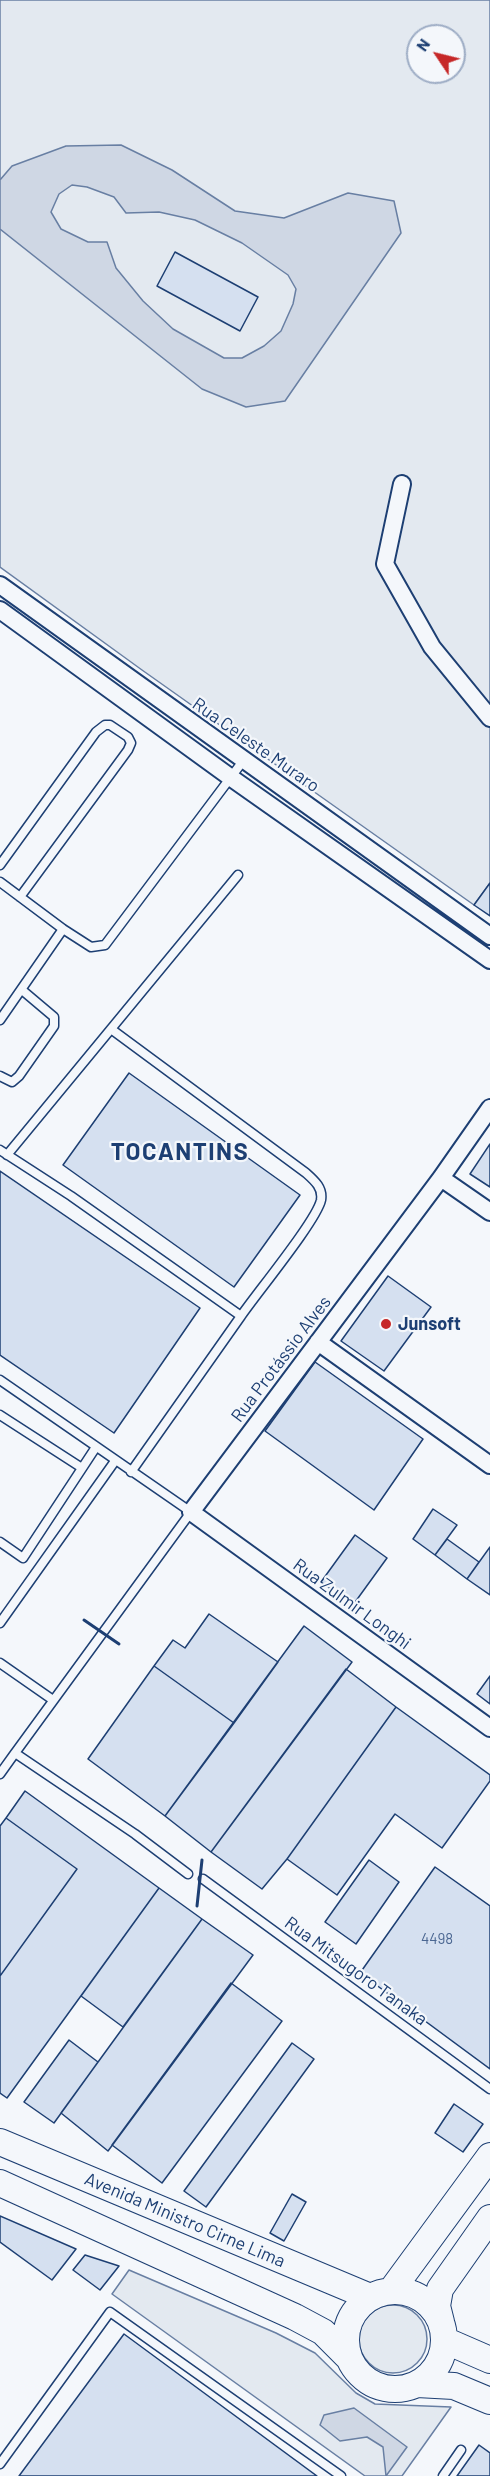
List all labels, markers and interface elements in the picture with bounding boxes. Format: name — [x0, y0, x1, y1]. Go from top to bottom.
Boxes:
north arrow — [406, 24, 466, 84]
text: N — [412, 35, 433, 54]
street label: Rua Celeste Muraro — [188, 693, 324, 797]
district label: TOCANTINS — [111, 1138, 249, 1166]
street label: Rua Protássio Alves — [226, 1292, 336, 1426]
place label: Junsoft — [398, 1313, 461, 1335]
marker: Junsoft — [379, 1317, 393, 1331]
street label: Rua Zulmir Longhi — [289, 1554, 415, 1654]
street label: Rua Mitsugoro Tanaka — [280, 1912, 432, 2030]
house number: 4498 — [421, 1930, 453, 1948]
street label: Avenida Ministro Cirne Lima — [81, 2168, 289, 2272]

